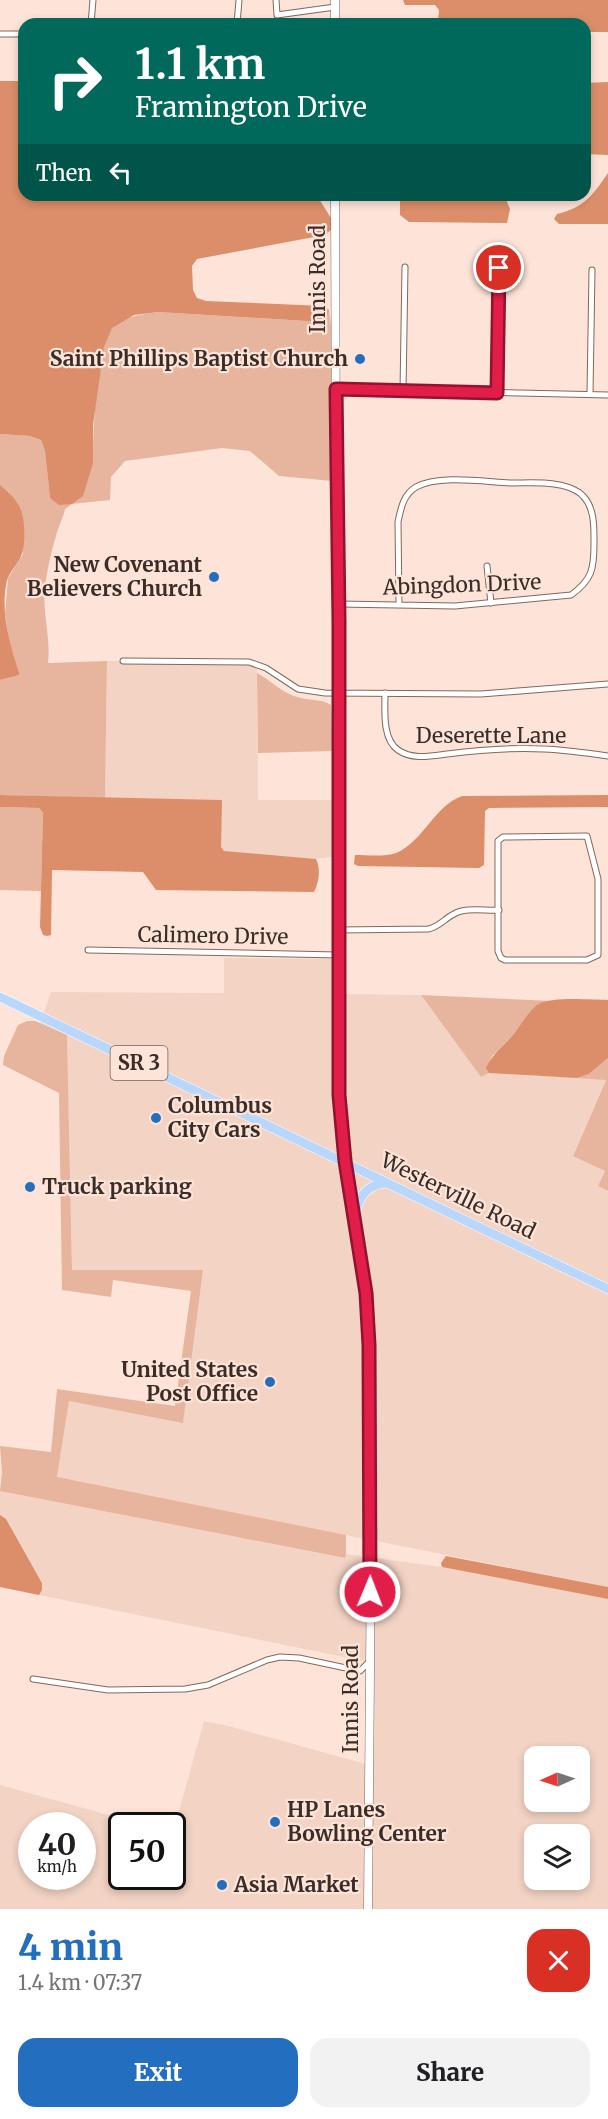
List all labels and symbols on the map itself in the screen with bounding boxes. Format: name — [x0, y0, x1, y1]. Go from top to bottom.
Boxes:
street label: Innis Road — [304, 224, 331, 333]
pin — [473, 242, 524, 293]
place label: Saint Phillips Baptist Church — [50, 345, 348, 372]
marker: Saint Phillips Baptist Church — [353, 352, 367, 366]
place label: New Covenant Believers Church — [27, 551, 203, 602]
street label: Abingdon Drive — [381, 568, 542, 601]
marker: New Covenant Believers Church — [207, 570, 221, 584]
street label: Deserette Lane — [416, 722, 566, 749]
street label: Calimero Drive — [137, 921, 289, 950]
road number: SR 3 — [110, 1046, 168, 1080]
place label: Columbus City Cars — [168, 1092, 272, 1143]
marker: Columbus City Cars — [149, 1111, 163, 1125]
street label: Westerville Road — [376, 1146, 540, 1245]
place label: Truck parking — [42, 1173, 192, 1200]
marker: Truck parking — [23, 1180, 37, 1194]
place label: United States Post Office — [121, 1356, 258, 1407]
marker: United States Post Office — [263, 1375, 277, 1389]
position arrow — [338, 1560, 402, 1624]
street label: Innis Road — [337, 1644, 364, 1753]
north arrow — [524, 1746, 590, 1812]
place label: HP Lanes Bowling Center — [287, 1796, 447, 1847]
speed limit sign: 50 — [108, 1812, 186, 1890]
marker: HP Lanes Bowling Center — [268, 1815, 282, 1829]
place label: Asia Market — [233, 1871, 359, 1898]
marker: Asia Market — [215, 1878, 229, 1892]

